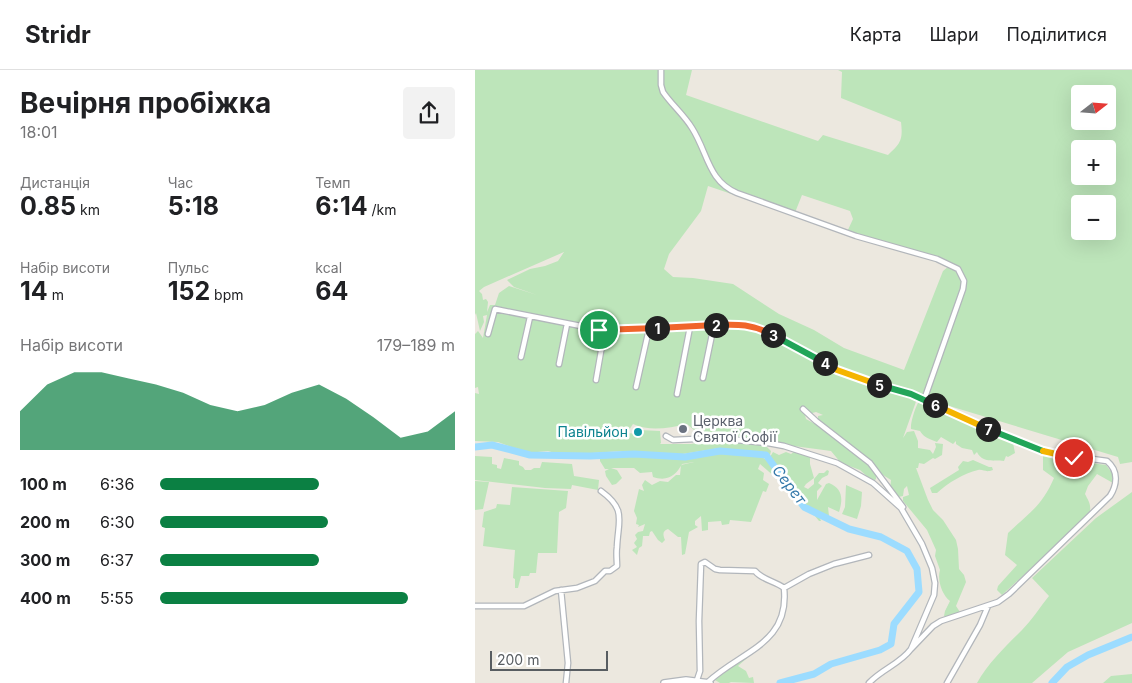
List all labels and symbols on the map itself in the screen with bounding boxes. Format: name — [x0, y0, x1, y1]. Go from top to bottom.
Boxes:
north arrow — [1071, 85, 1116, 130]
pin — [578, 309, 620, 351]
pin: 2 — [703, 312, 729, 338]
pin: 1 — [645, 316, 669, 340]
pin: 3 — [761, 322, 785, 348]
pin: 4 — [813, 350, 837, 376]
pin: 5 — [867, 372, 891, 398]
pin: 6 — [923, 392, 947, 418]
place label: Церква Святої Софії — [693, 412, 777, 445]
pin: 7 — [975, 416, 1001, 442]
place label: Павільйон — [558, 423, 628, 440]
marker: Церква Святої Софії — [677, 423, 689, 435]
marker: Павільйон — [632, 426, 644, 438]
pin — [1053, 437, 1095, 479]
water label: Серет — [768, 461, 811, 509]
scale bar — [490, 648, 607, 671]

